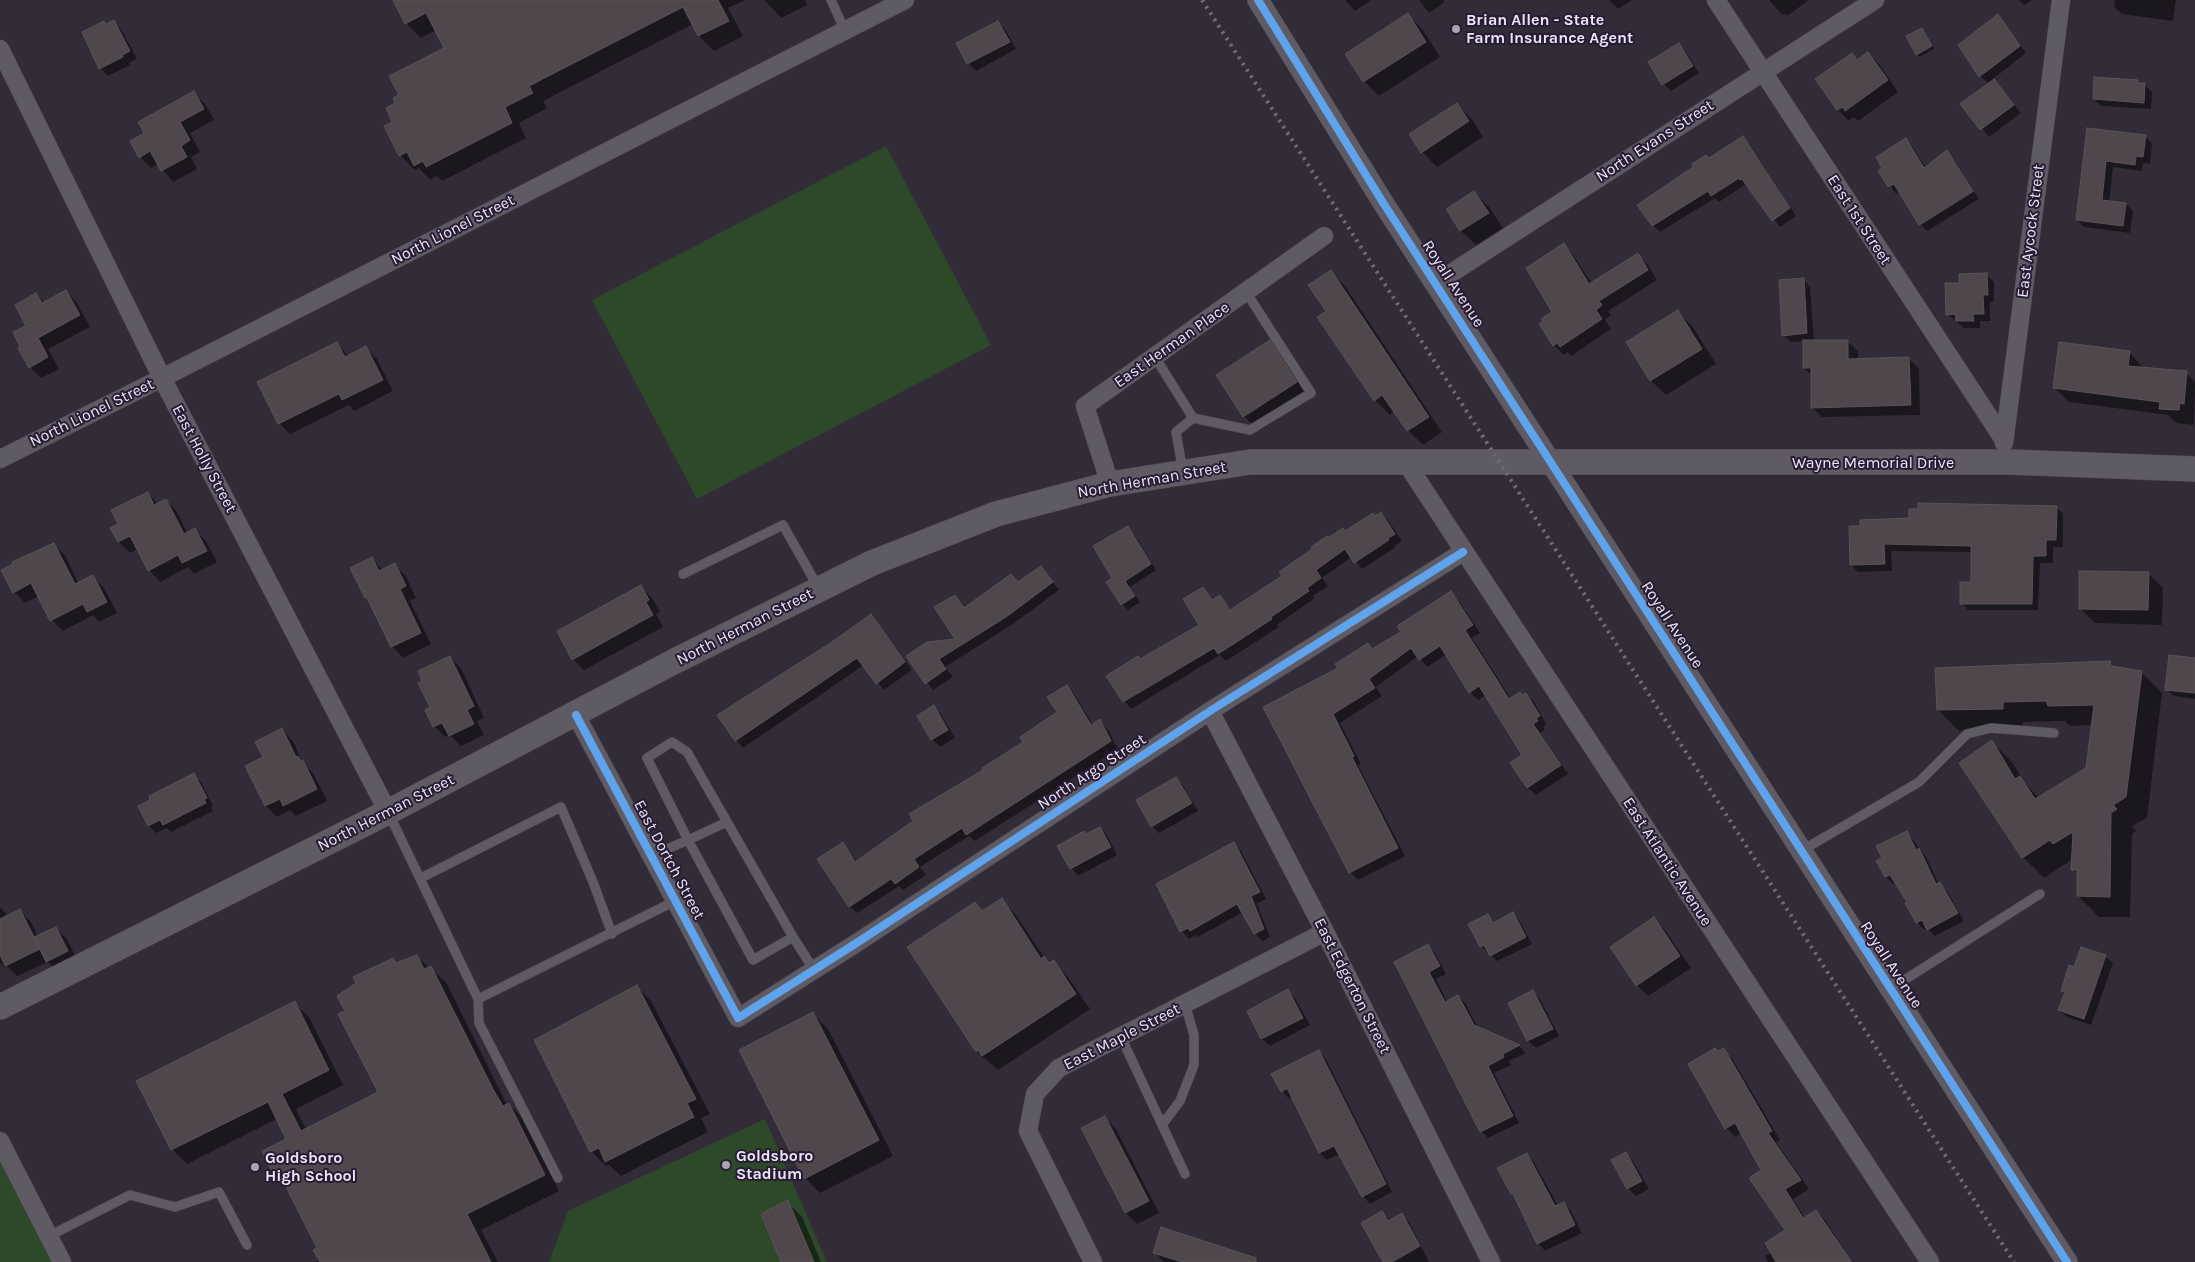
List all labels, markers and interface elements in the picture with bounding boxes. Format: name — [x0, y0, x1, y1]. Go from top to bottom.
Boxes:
place label: Brian Allen - State Farm Insurance Agent — [1466, 10, 1633, 48]
marker: Brian Allen - State Farm Insurance Agent — [1450, 23, 1462, 35]
street label: North Evans Street — [1593, 96, 1717, 186]
street label: East Aycock Street — [2013, 163, 2049, 299]
street label: East 1st Street — [1823, 171, 1895, 269]
street label: North Lionel Street — [388, 191, 518, 269]
street label: Royall Avenue — [1418, 237, 1488, 331]
street label: East Herman Place — [1111, 298, 1233, 392]
street label: North Lionel Street — [27, 375, 157, 451]
street label: East Holly Street — [167, 402, 241, 516]
street label: Wayne Memorial Drive — [1792, 453, 1954, 473]
street label: North Herman Street — [1076, 457, 1228, 503]
street label: Royall Avenue — [1637, 578, 1707, 672]
street label: North Herman Street — [673, 584, 817, 670]
street label: North Argo Street — [1034, 730, 1150, 814]
street label: North Herman Street — [314, 770, 458, 856]
street label: East Atlantic Avenue — [1618, 794, 1716, 930]
street label: East Dortch Street — [629, 797, 709, 923]
street label: East Edgerton Street — [1309, 915, 1395, 1057]
street label: Royall Avenue — [1856, 918, 1926, 1012]
street label: East Maple Street — [1061, 999, 1183, 1075]
place label: Goldsboro Stadium — [736, 1146, 813, 1184]
place label: Goldsboro High School — [265, 1148, 356, 1186]
marker: Goldsboro Stadium — [720, 1159, 732, 1171]
marker: Goldsboro High School — [249, 1161, 261, 1173]

